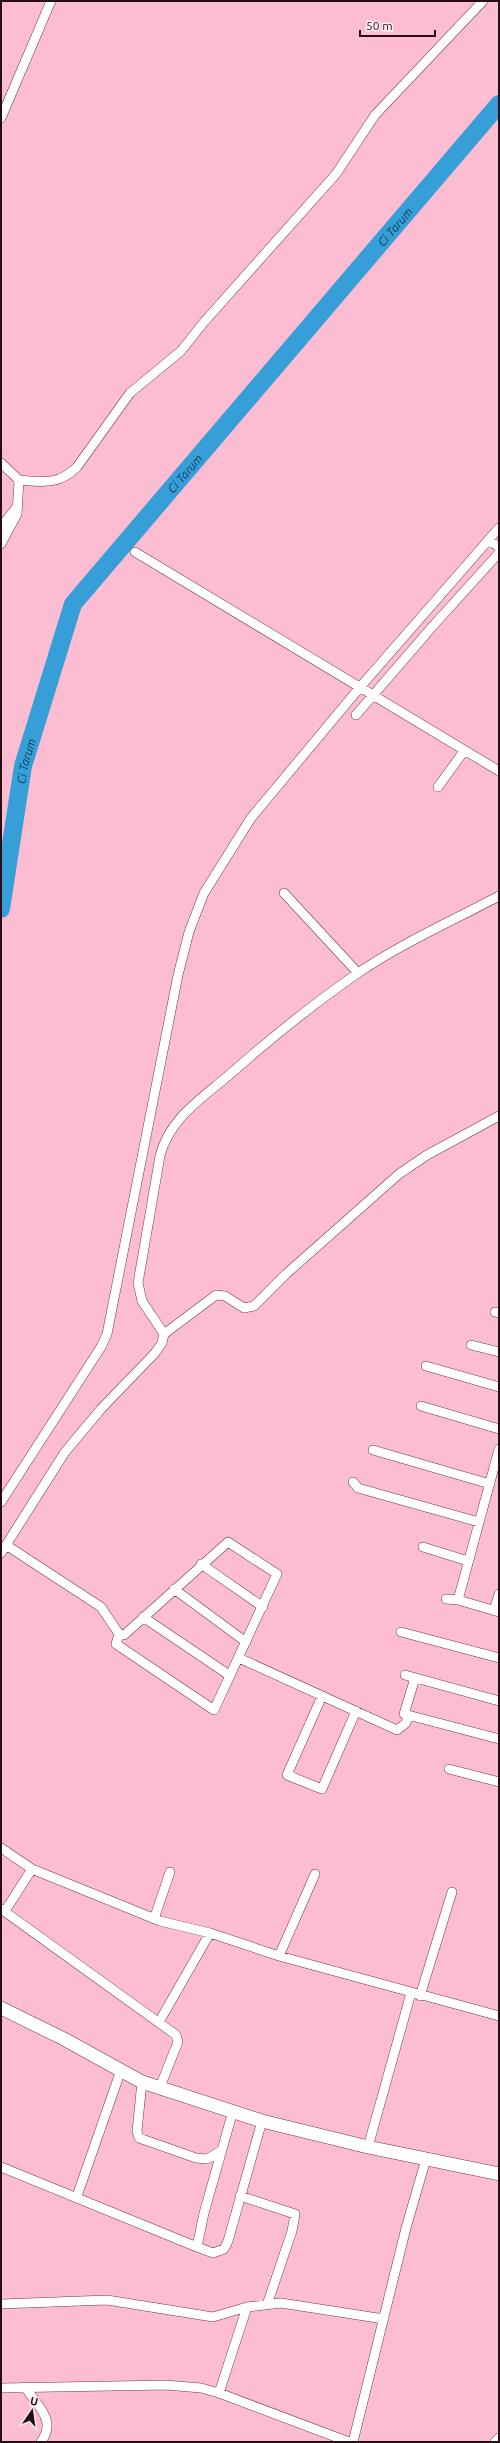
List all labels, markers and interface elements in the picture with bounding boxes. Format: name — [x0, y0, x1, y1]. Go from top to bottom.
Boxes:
scale bar — [360, 12, 435, 38]
text: 50 m — [366, 19, 393, 32]
water label: Ci Tarum — [374, 205, 415, 249]
water label: Ci Tarum — [164, 451, 204, 495]
water label: Ci Tarum — [14, 737, 38, 785]
north arrow — [12, 2391, 52, 2431]
text: U — [29, 2395, 39, 2408]

